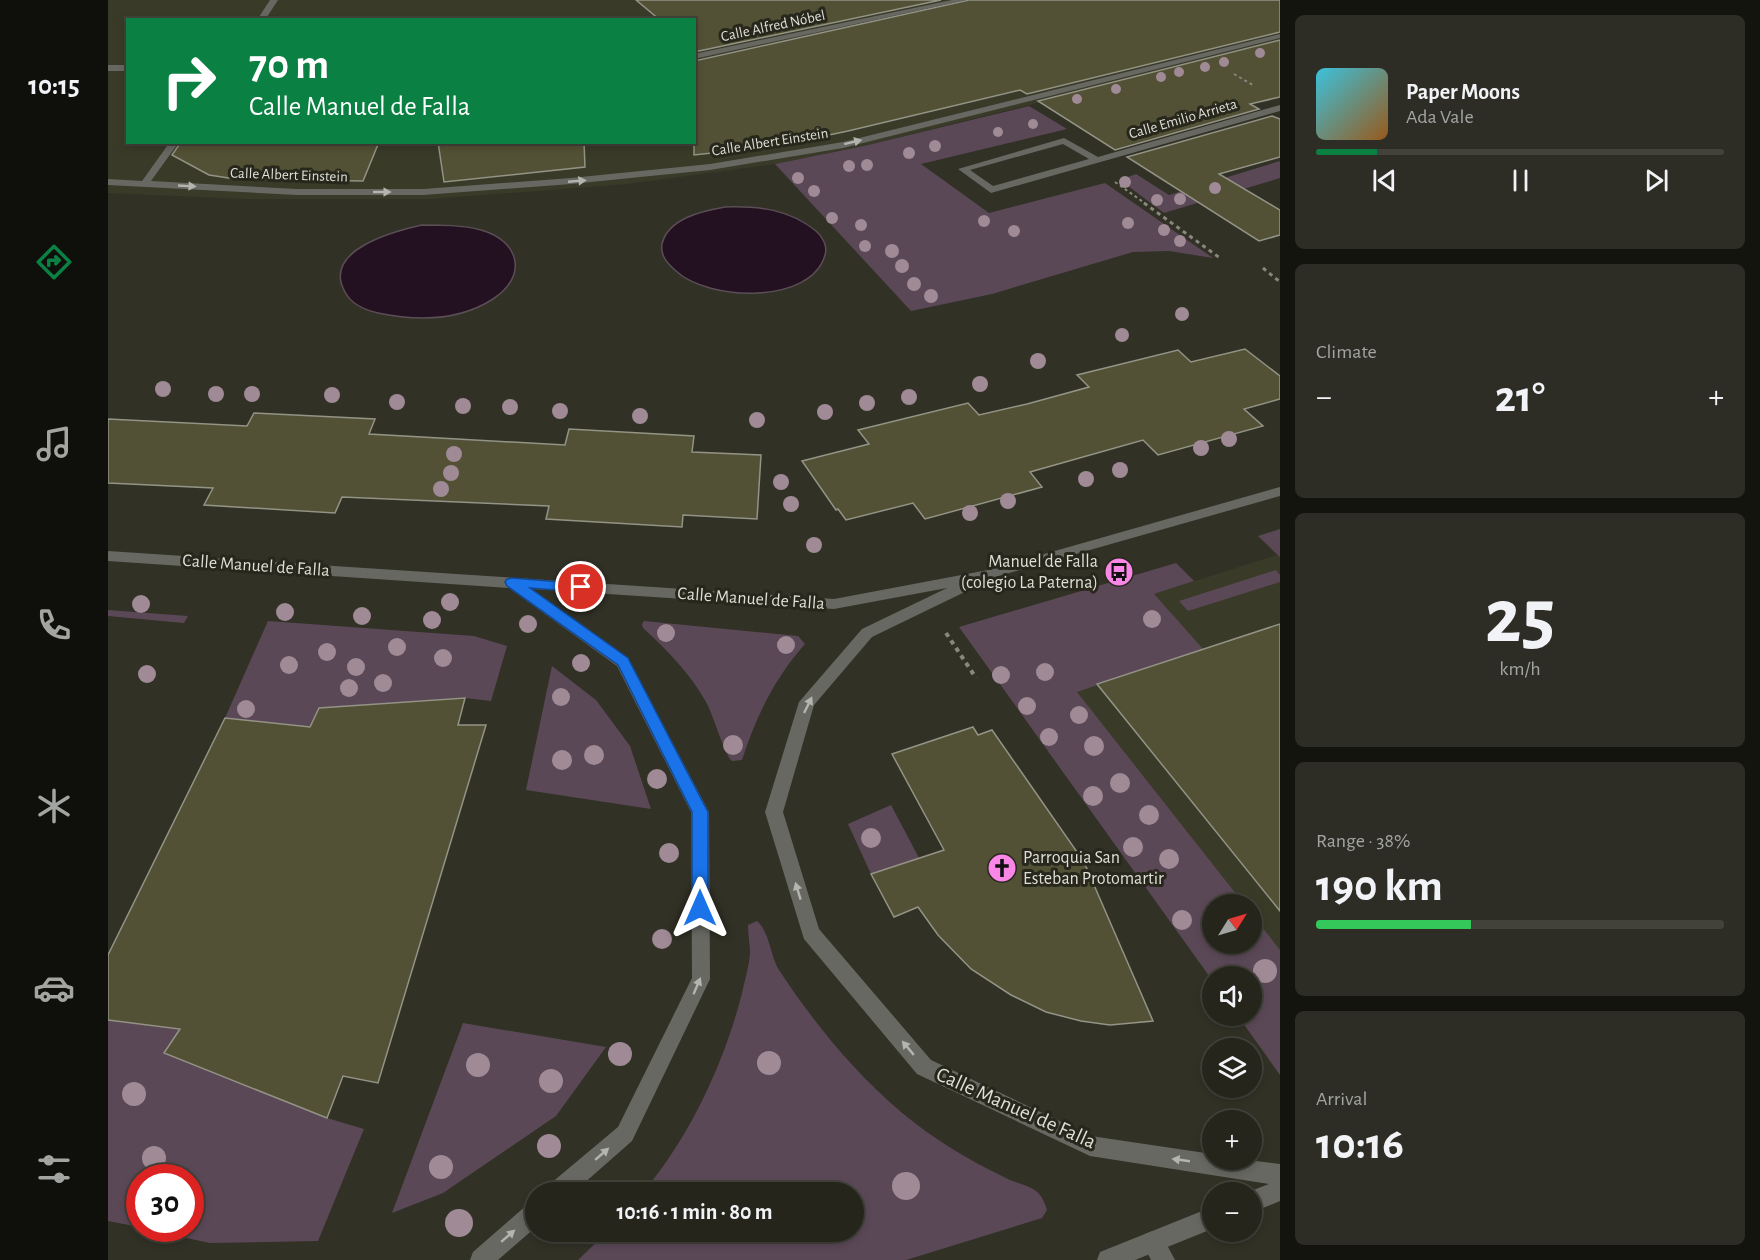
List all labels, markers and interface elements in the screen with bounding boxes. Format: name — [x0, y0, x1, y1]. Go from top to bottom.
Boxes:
street label: Calle Alfred Nóbel — [720, 8, 826, 44]
icon: right — [150, 42, 228, 120]
text: 70 m — [249, 44, 329, 86]
text: 10:15 — [28, 72, 80, 99]
text: Paper Moons — [1406, 81, 1520, 103]
text: Calle Manuel de Falla — [249, 93, 470, 120]
street label: Calle Emilio Arrieta — [1127, 96, 1239, 142]
text: Ada Vale — [1406, 107, 1474, 127]
street label: Calle Albert Einstein — [711, 125, 829, 159]
one-way arrow — [844, 137, 862, 147]
icon: previous — [1368, 164, 1401, 197]
icon: pause — [1504, 164, 1537, 197]
icon: next — [1640, 164, 1673, 197]
street label: Calle Albert Einstein — [230, 165, 348, 185]
one-way arrow — [567, 176, 586, 186]
one-way arrow — [178, 181, 197, 190]
one-way arrow — [373, 187, 392, 197]
icon: directions — [33, 241, 75, 283]
text: Climate — [1316, 342, 1377, 362]
text: 21° — [1495, 375, 1545, 420]
text: − — [1316, 381, 1332, 414]
text: + — [1708, 381, 1724, 414]
icon: music — [33, 423, 75, 465]
street label: Calle Manuel de Falla — [182, 552, 330, 580]
place label: Manuel de Falla (colegio La Paterna) — [961, 553, 1098, 592]
bus stop icon: Manuel de Falla (colegio La Paterna) — [1103, 556, 1135, 588]
pin — [555, 561, 606, 612]
icon: arrive — [564, 570, 597, 603]
text: 25 — [1485, 579, 1555, 657]
street label: Calle Manuel de Falla — [677, 585, 825, 613]
icon: phone — [33, 604, 75, 646]
text: km/h — [1499, 659, 1541, 679]
one-way arrow — [802, 696, 812, 714]
icon: climate — [33, 785, 75, 827]
text: Range · 38% — [1316, 831, 1410, 851]
place label: Parroquia San Esteban Protomartir — [1023, 849, 1164, 888]
church icon: Parroquia San Esteban Protomartir — [986, 852, 1018, 884]
text: 190 km — [1316, 864, 1443, 909]
position arrow — [668, 876, 732, 940]
one-way arrow — [793, 882, 802, 900]
north arrow — [1202, 894, 1262, 954]
map controls — [1202, 894, 1262, 1242]
button: sound — [1202, 966, 1262, 1026]
icon: car — [33, 967, 75, 1009]
one-way arrow — [692, 976, 702, 994]
button: layers — [1202, 1038, 1262, 1098]
one-way arrow — [902, 1041, 915, 1056]
street label: Calle Manuel de Falla — [933, 1063, 1099, 1153]
text: Arrival — [1316, 1089, 1367, 1109]
button: + — [1202, 1110, 1262, 1170]
text: 10:16 — [1316, 1122, 1404, 1167]
icon: filters — [33, 1148, 75, 1190]
one-way arrow — [594, 1148, 609, 1161]
one-way arrow — [1171, 1155, 1190, 1164]
speed limit sign: 30 — [126, 1164, 204, 1242]
button: − — [1202, 1182, 1262, 1242]
text: 10:16 · 1 min · 80 m — [616, 1201, 773, 1223]
one-way arrow — [500, 1230, 515, 1243]

